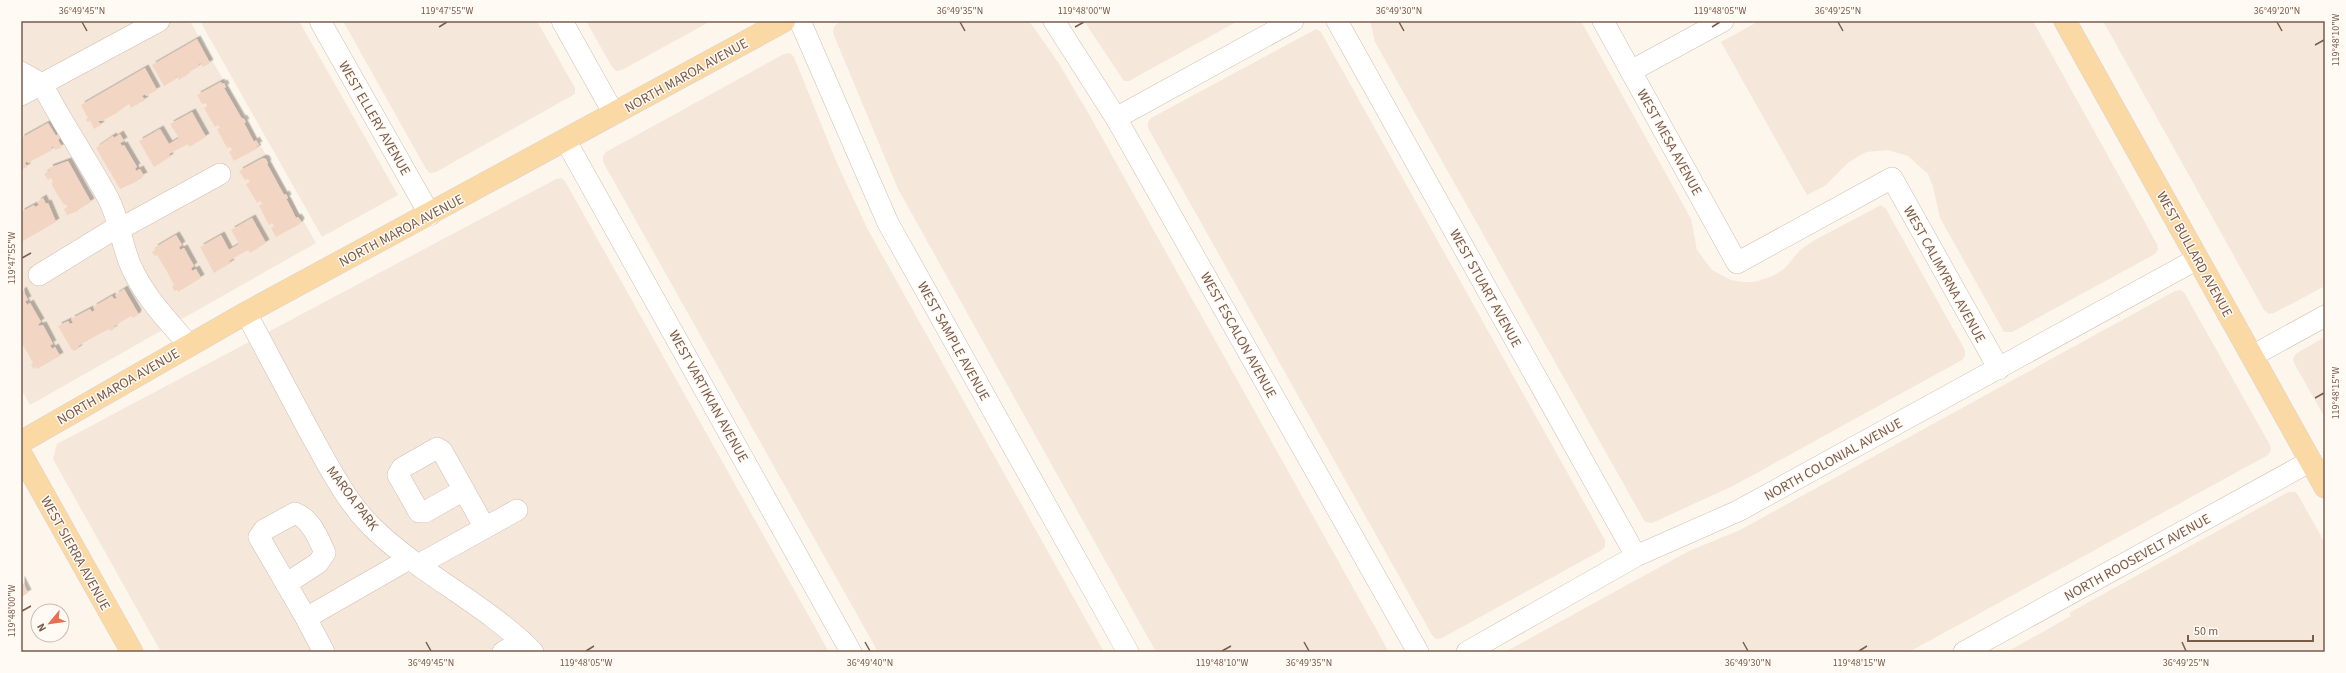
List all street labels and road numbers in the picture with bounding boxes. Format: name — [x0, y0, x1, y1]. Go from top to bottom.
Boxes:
street label: NORTH MAROA AVENUE — [621, 34, 752, 118]
street label: WEST ELLERY AVENUE — [333, 58, 415, 179]
street label: WEST MESA AVENUE — [1632, 86, 1707, 199]
street label: WEST BULLARD AVENUE — [2151, 188, 2237, 321]
street label: NORTH MAROA AVENUE — [336, 190, 467, 272]
street label: WEST CALIMYRNA AVENUE — [1898, 202, 1990, 347]
street label: WEST STUART AVENUE — [1444, 226, 1526, 351]
street label: WEST ESCALON AVENUE — [1195, 269, 1281, 402]
street label: WEST SAMPLE AVENUE — [912, 278, 994, 405]
street label: WEST VARTIKIAN AVENUE — [663, 327, 753, 466]
street label: NORTH MAROA AVENUE — [54, 344, 183, 430]
street label: NORTH COLONIAL AVENUE — [1761, 413, 1906, 506]
street label: MAROA PARK — [321, 462, 384, 536]
street label: WEST SIERRA AVENUE — [35, 493, 115, 614]
street label: NORTH ROOSEVELT AVENUE — [2061, 509, 2214, 606]

